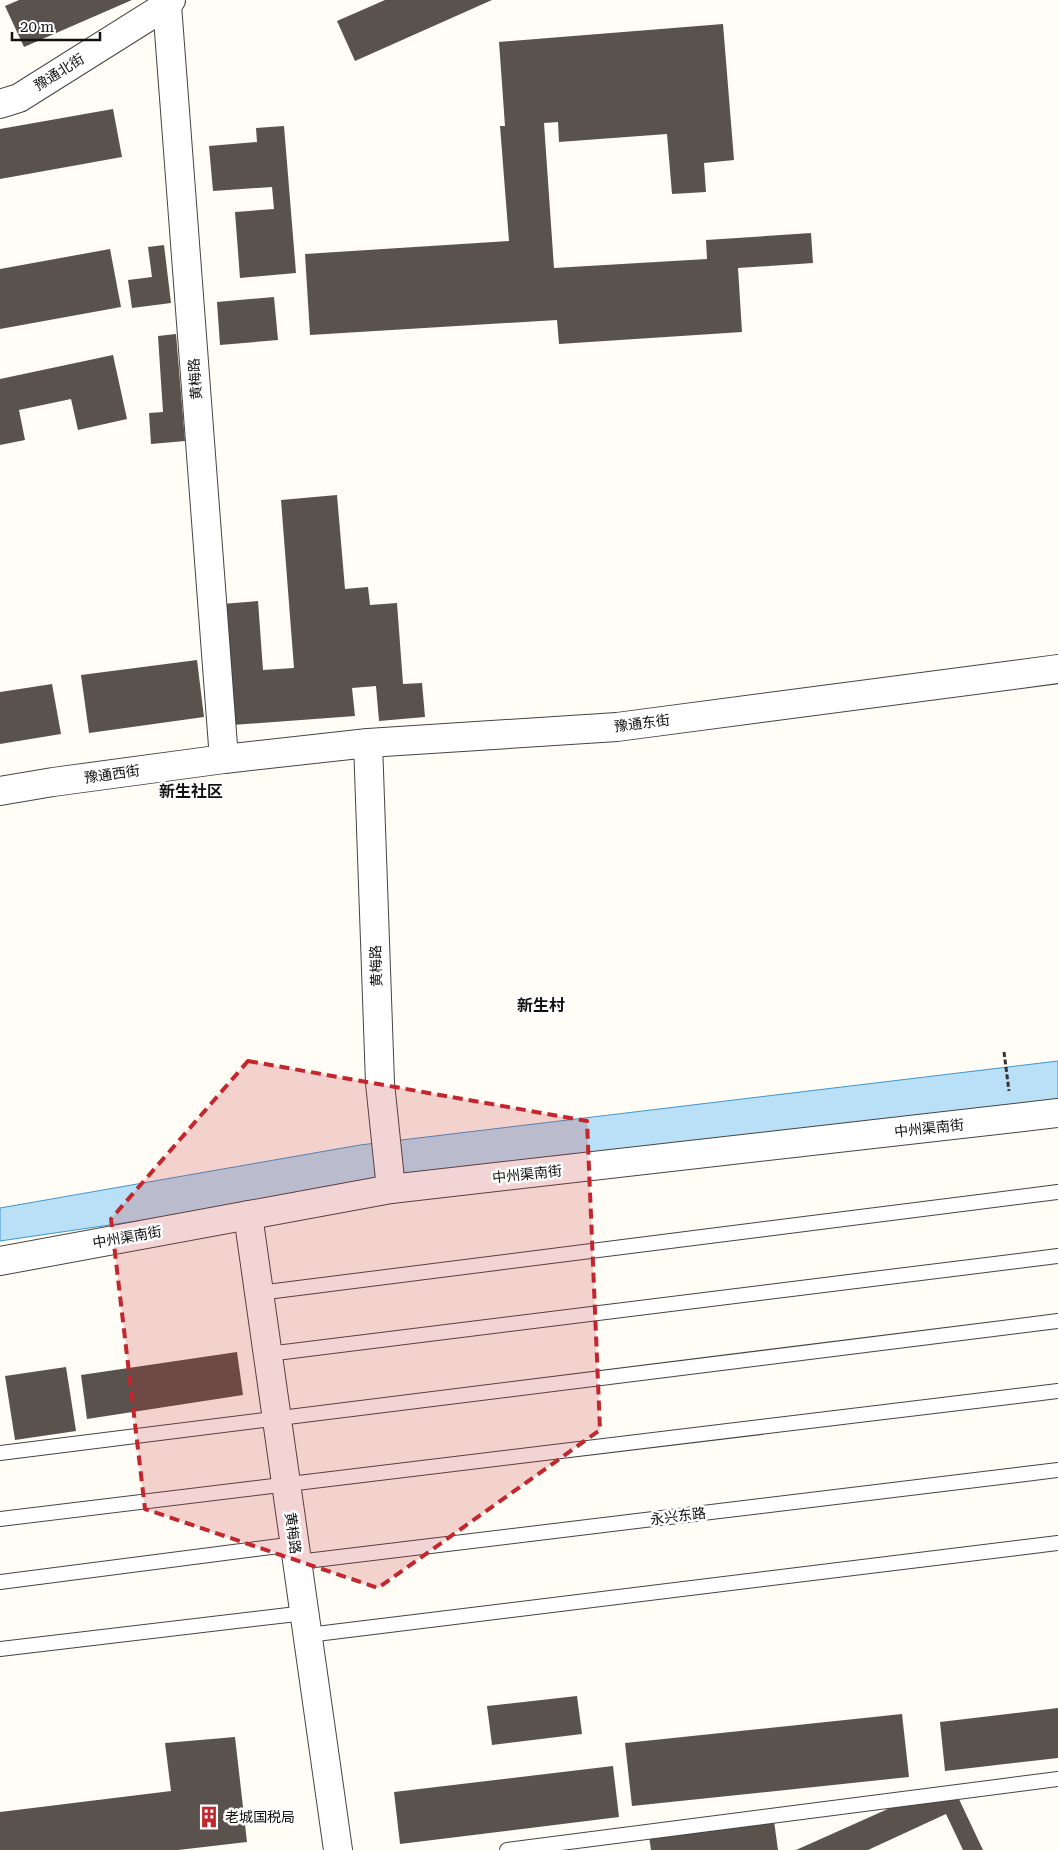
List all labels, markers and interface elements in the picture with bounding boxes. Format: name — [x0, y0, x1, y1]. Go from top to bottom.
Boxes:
scale bar — [12, 10, 100, 42]
text: 20 m — [20, 18, 55, 36]
street label: 豫通北街 — [31, 50, 87, 94]
street label: 黄梅路 — [186, 357, 204, 401]
street label: 豫通东街 — [613, 712, 671, 734]
street label: 豫通西街 — [83, 762, 141, 786]
district label: 新生社区 — [159, 782, 223, 801]
street label: 黄梅路 — [367, 945, 385, 987]
district label: 新生村 — [517, 996, 565, 1015]
street label: 中州渠南街 — [893, 1116, 965, 1140]
street label: 中州渠南街 — [491, 1162, 563, 1186]
street label: 中州渠南街 — [91, 1223, 163, 1251]
street label: 永兴东路 — [649, 1505, 707, 1527]
street label: 黄梅路 — [282, 1511, 304, 1555]
building icon: 老城国税局 — [196, 1804, 222, 1830]
place label: 老城国税局 — [225, 1809, 295, 1825]

